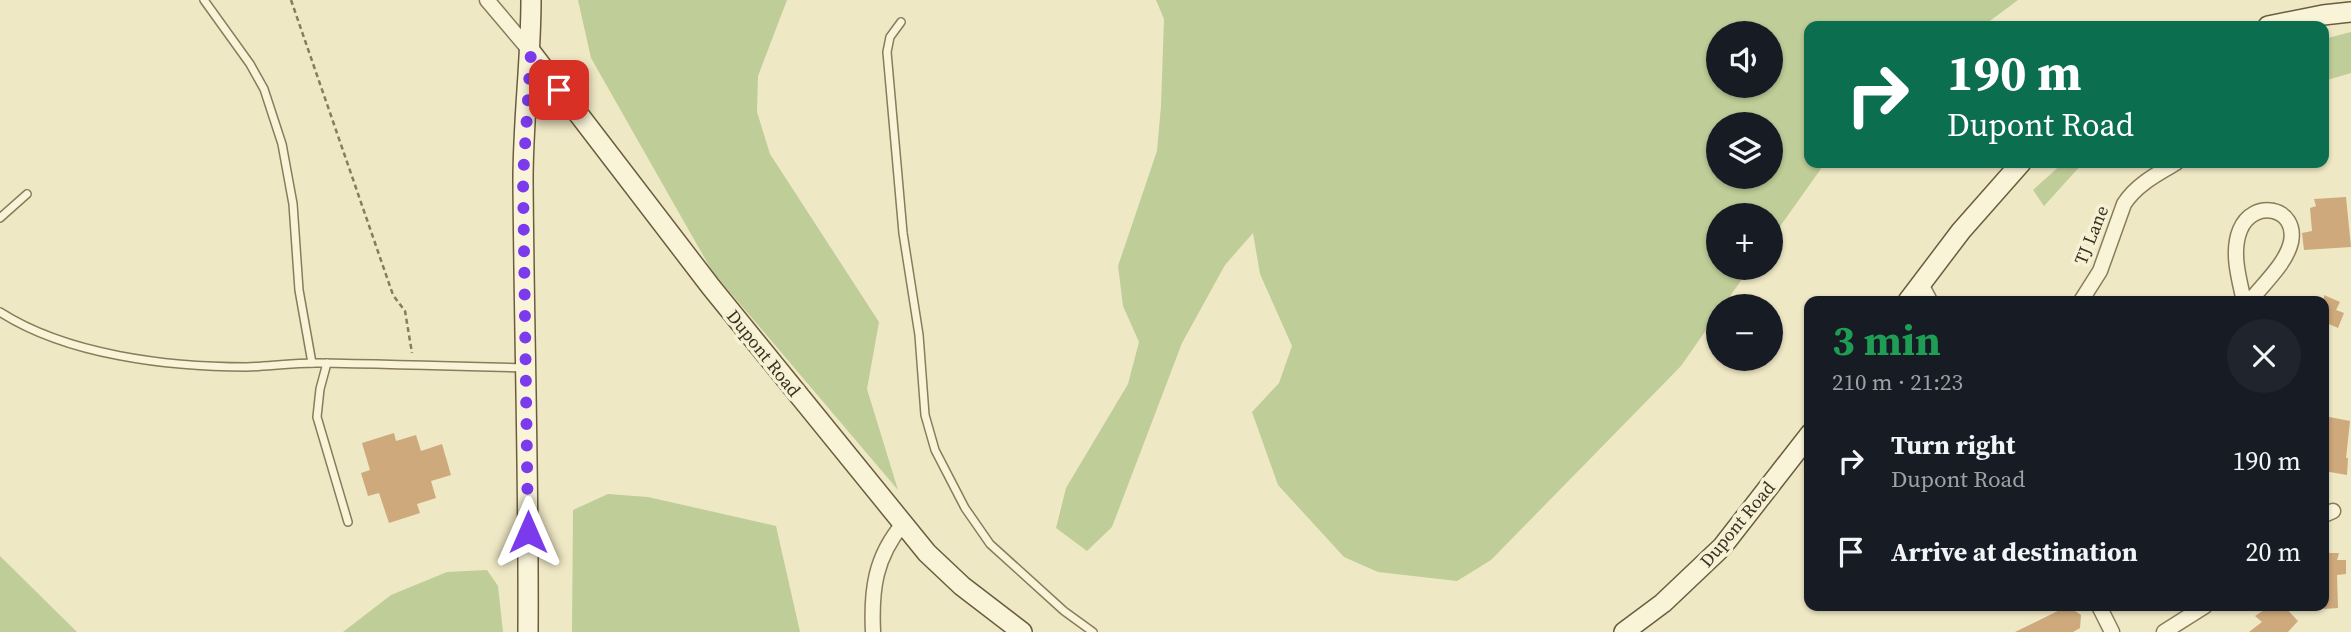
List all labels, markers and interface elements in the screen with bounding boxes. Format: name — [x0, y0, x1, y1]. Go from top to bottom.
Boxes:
map controls — [1706, 21, 1783, 371]
button: sound — [1706, 21, 1783, 98]
text: 190 m — [1947, 39, 2082, 106]
icon: right — [1832, 49, 1923, 140]
pin — [529, 60, 589, 120]
icon: arrive — [540, 71, 578, 109]
text: Dupont Road — [1947, 103, 2134, 147]
button: layers — [1706, 112, 1783, 189]
street label: TJ Lane — [2068, 202, 2114, 268]
button: + — [1706, 203, 1783, 280]
button: − — [1706, 294, 1783, 371]
street label: Dupont Road — [721, 304, 807, 402]
text: 3 min — [1832, 311, 1941, 369]
button: close — [2227, 319, 2301, 393]
text: 210 m · 21:23 — [1832, 366, 1963, 398]
text: Turn right — [1891, 427, 2015, 463]
icon: right — [1832, 442, 1870, 480]
text: 190 m — [2233, 443, 2301, 479]
text: Dupont Road — [1891, 463, 2025, 495]
street label: Dupont Road — [1694, 476, 1780, 572]
position arrow — [491, 495, 565, 569]
icon: arrive — [1832, 533, 1870, 571]
text: Arrive at destination — [1891, 534, 2138, 570]
text: 20 m — [2246, 534, 2301, 570]

